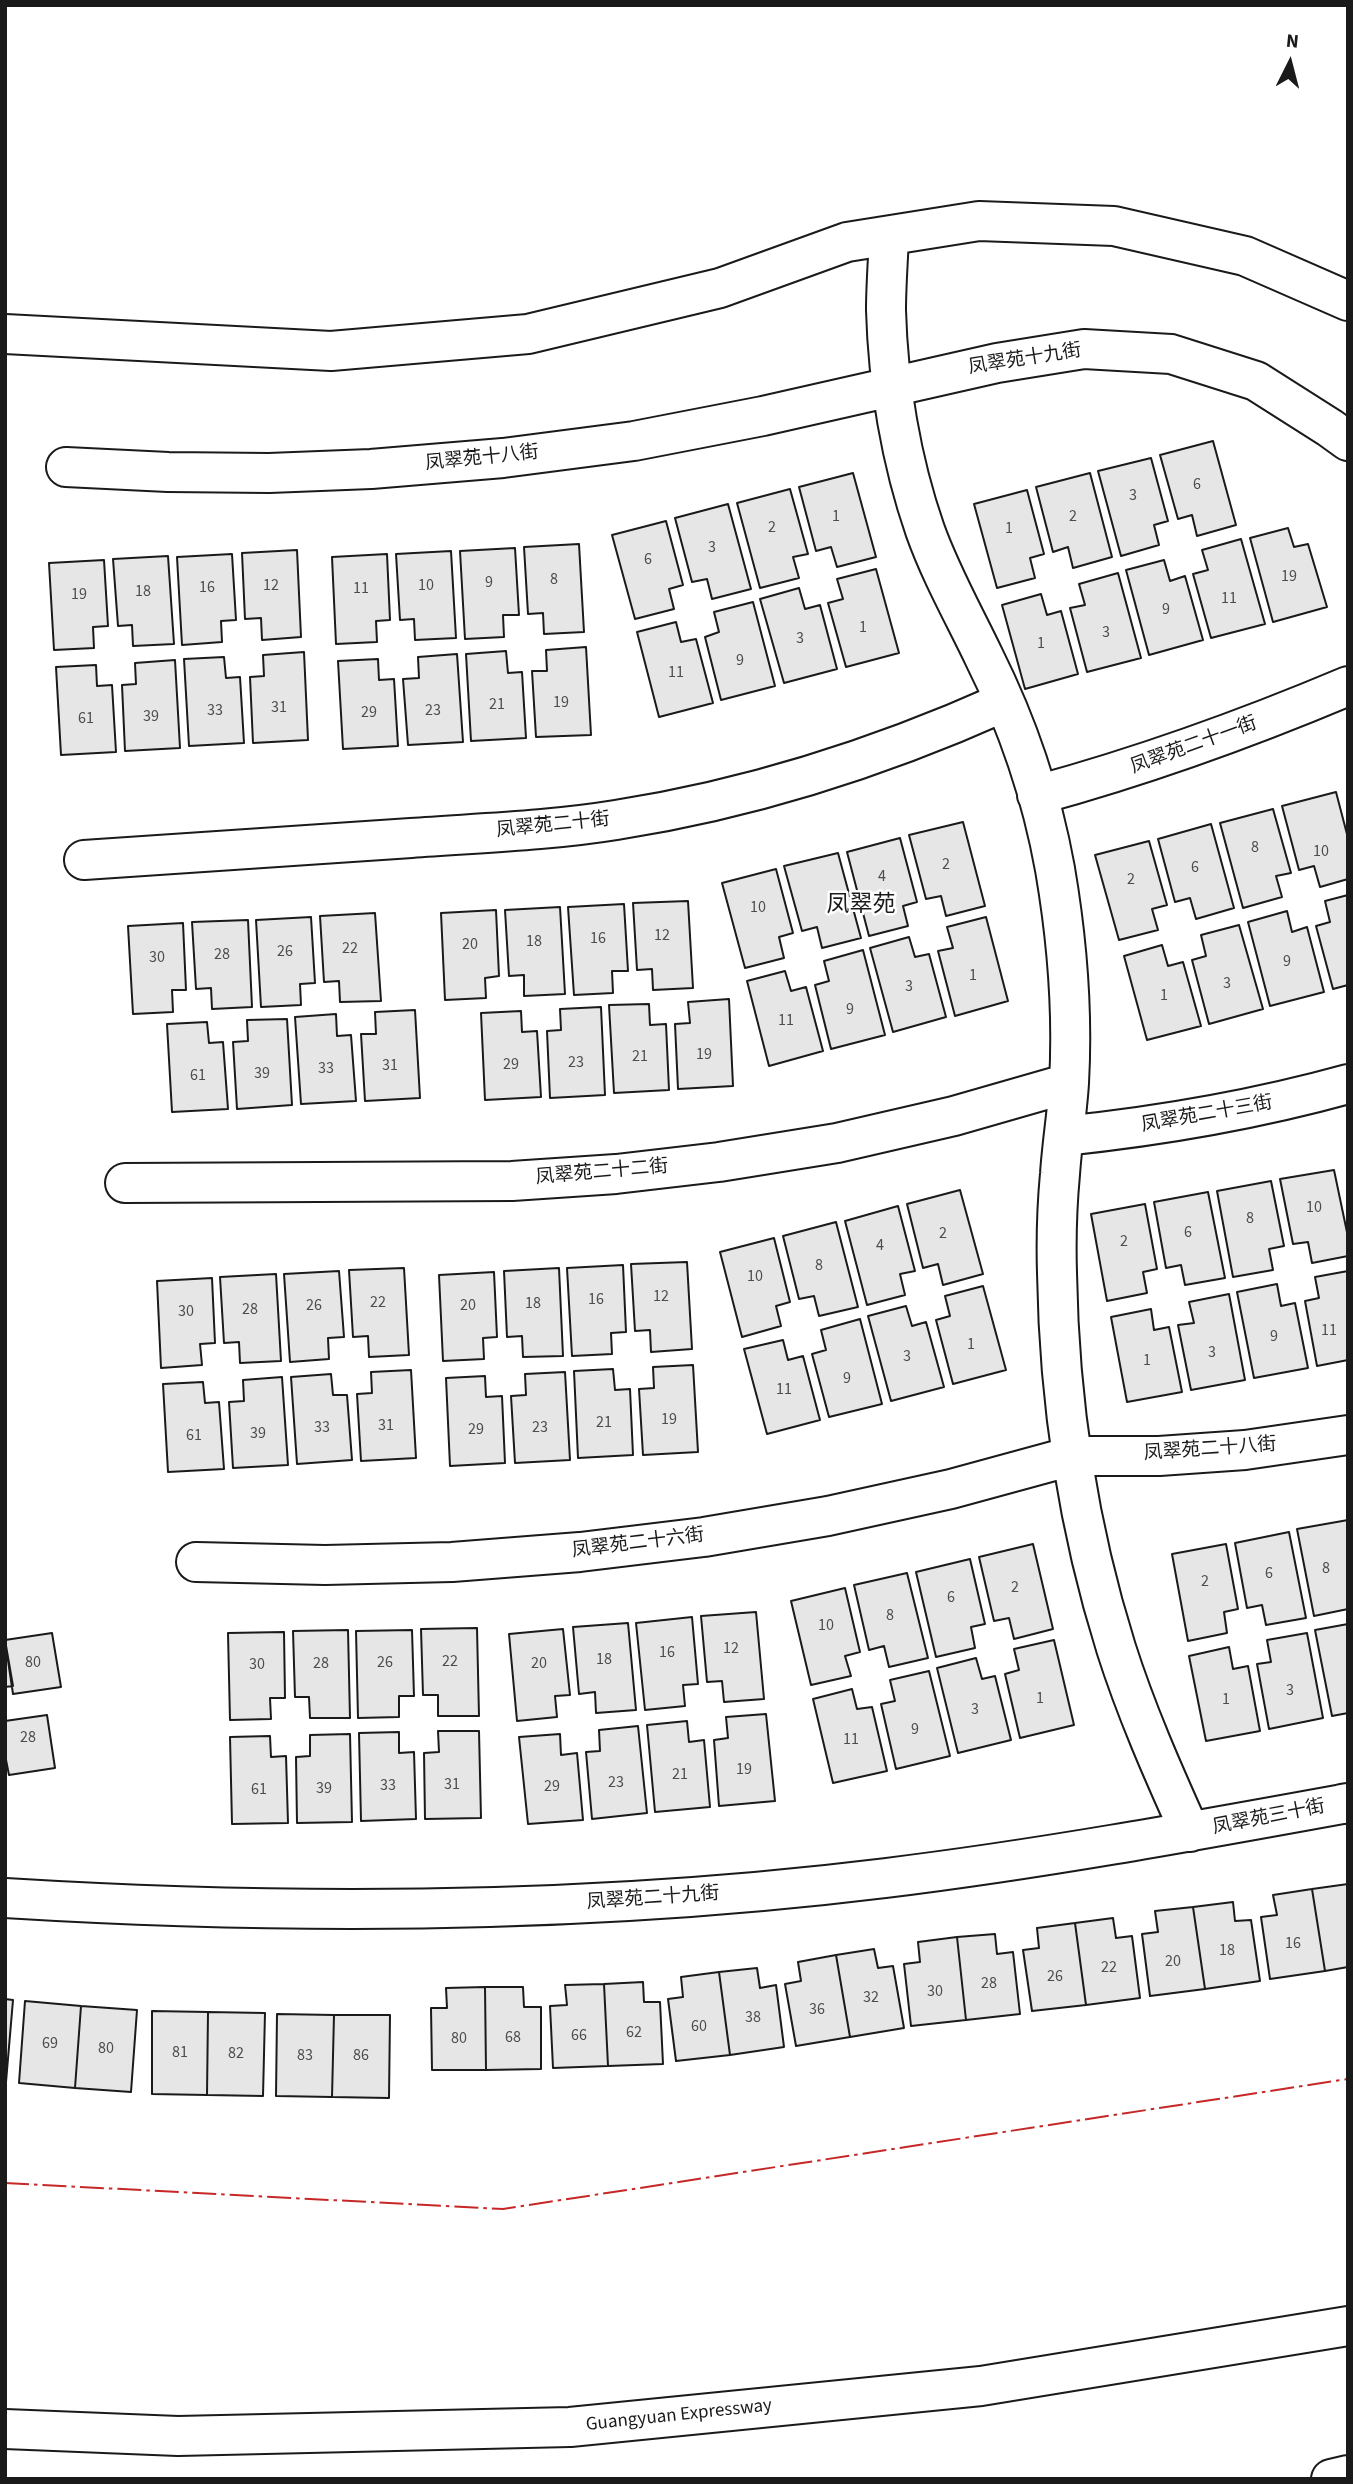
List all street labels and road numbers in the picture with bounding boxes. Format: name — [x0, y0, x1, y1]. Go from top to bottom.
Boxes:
street label: 凤翠苑十九街 — [967, 340, 1083, 380]
street label: 凤翠苑十八街 — [424, 442, 540, 476]
street label: 凤翠苑二十一街 — [1128, 713, 1260, 779]
street label: 凤翠苑二十街 — [495, 809, 611, 843]
street label: 凤翠苑二十三街 — [1140, 1092, 1274, 1138]
street label: 凤翠苑二十二街 — [535, 1156, 669, 1190]
street label: 凤翠苑二十八街 — [1143, 1434, 1277, 1466]
street label: 凤翠苑二十六街 — [571, 1525, 705, 1563]
street label: 凤翠苑三十街 — [1211, 1796, 1327, 1840]
street label: 凤翠苑二十九街 — [586, 1883, 720, 1915]
street label: Guangyuan Expressway — [585, 2395, 773, 2437]

